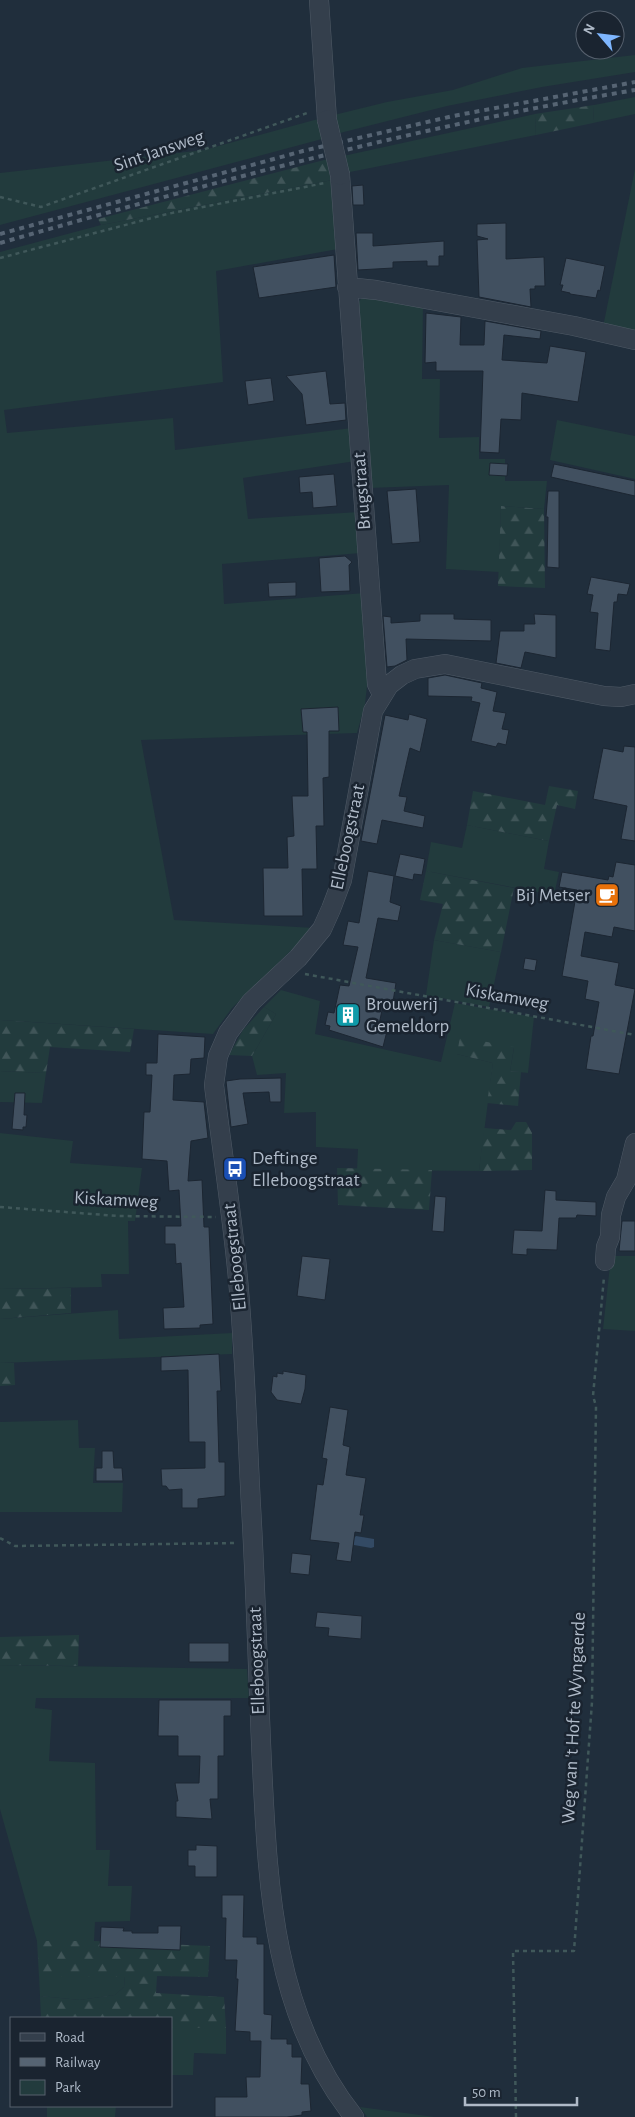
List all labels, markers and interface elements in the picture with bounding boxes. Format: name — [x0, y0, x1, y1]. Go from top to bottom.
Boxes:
north arrow — [575, 10, 625, 60]
text: N — [581, 22, 598, 37]
street label: Sint Jansweg — [112, 126, 207, 175]
street label: Brugstraat — [350, 452, 374, 530]
street label: Elleboogstraat — [328, 782, 368, 892]
cafe icon: Bij Metser — [594, 882, 620, 908]
place label: Bij Metser — [516, 886, 590, 905]
street label: Kiskamweg — [464, 980, 551, 1014]
place label: Brouwerij Gemeldorp — [366, 995, 449, 1036]
building icon: Brouwerij Gemeldorp — [335, 1002, 361, 1028]
place label: Deftinge Elleboogstraat — [252, 1149, 360, 1190]
bus stop icon: Deftinge Elleboogstraat — [222, 1156, 248, 1182]
street label: Kiskamweg — [74, 1188, 159, 1212]
street label: Elleboogstraat — [220, 1202, 250, 1312]
street label: Elleboogstraat — [246, 1607, 268, 1715]
street label: Weg van 't Hof te Wyngaerde — [559, 1612, 589, 1824]
legend — [10, 2017, 172, 2107]
text: Road — [55, 2030, 85, 2045]
text: Railway — [55, 2055, 101, 2070]
scale bar — [465, 2074, 578, 2106]
text: Park — [55, 2080, 81, 2095]
text: 50 m — [472, 2085, 501, 2100]

